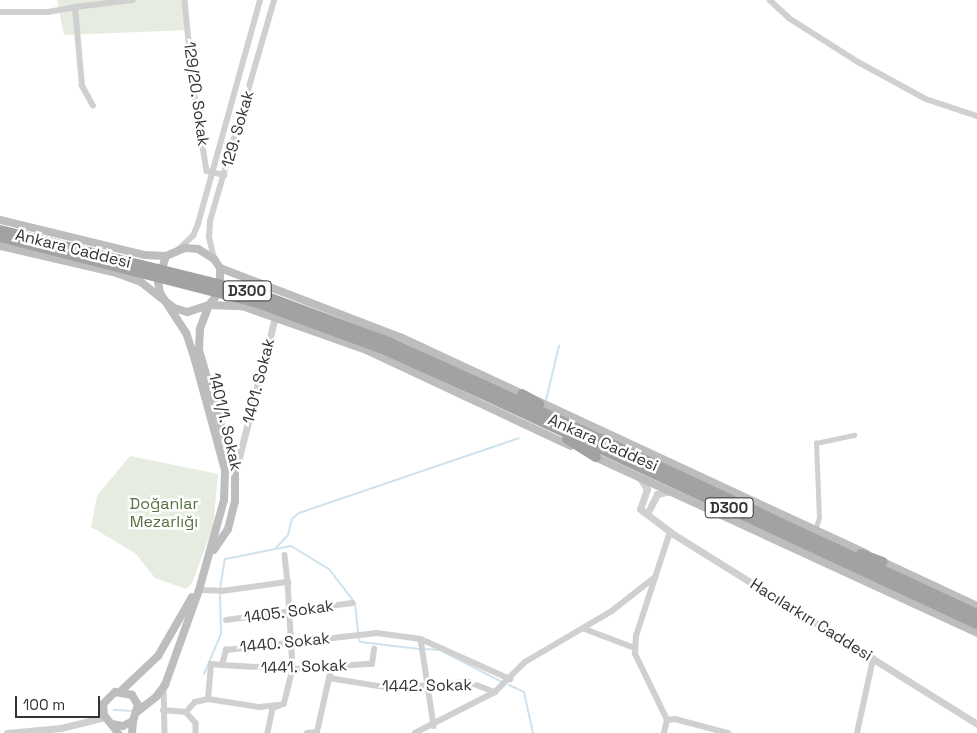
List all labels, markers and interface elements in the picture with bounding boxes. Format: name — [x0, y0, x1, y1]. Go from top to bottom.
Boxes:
street label: 129/20. Sokak — [179, 40, 213, 148]
street label: 129. Sokak — [218, 88, 258, 170]
street label: Ankara Caddesi — [13, 225, 133, 273]
road number: D300 — [222, 278, 272, 304]
street label: 1401. Sokak — [239, 336, 279, 426]
street label: 1401/1. Sokak — [204, 371, 246, 473]
street label: Ankara Caddesi — [545, 410, 661, 476]
park label: Doğanlar Mezarlığı — [130, 494, 198, 532]
road number: D300 — [704, 496, 754, 520]
street label: Hacılarkırı Caddesi — [746, 575, 876, 665]
street label: 1405. Sokak — [243, 596, 335, 628]
street label: 1440. Sokak — [239, 629, 331, 657]
street label: 1441. Sokak — [260, 656, 348, 678]
street label: 1442. Sokak — [382, 676, 472, 696]
scale bar — [18, 686, 102, 718]
text: 100 m — [23, 695, 65, 714]

